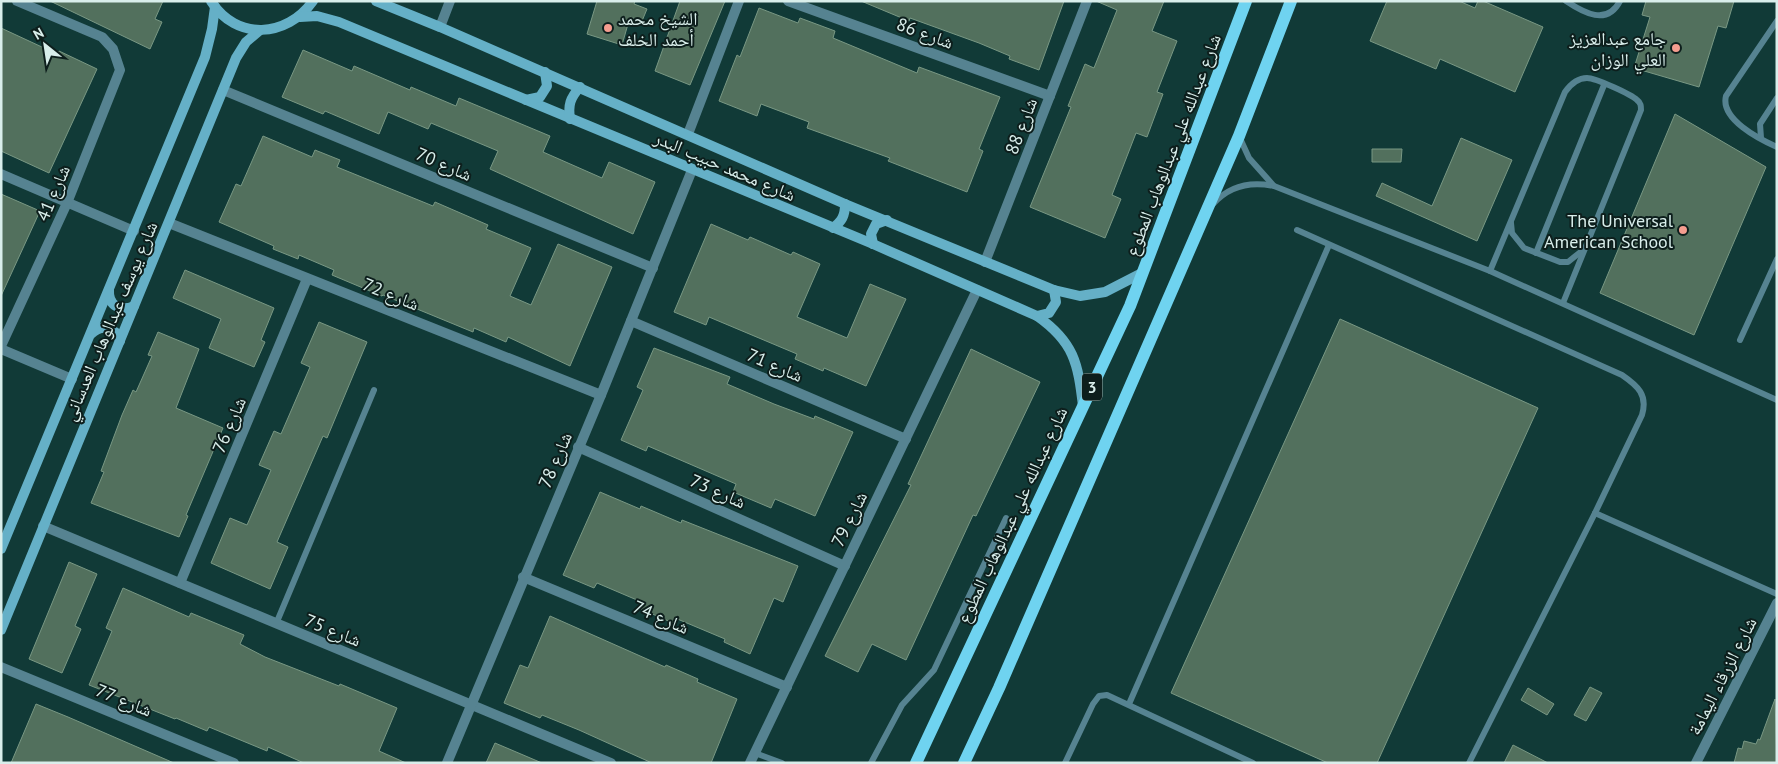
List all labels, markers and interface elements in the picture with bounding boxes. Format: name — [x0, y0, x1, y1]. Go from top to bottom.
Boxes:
place label: الشيخ محمد أحمد الخلف — [618, 7, 697, 51]
street label: شارع 86 — [894, 12, 956, 54]
north arrow — [20, 20, 70, 70]
marker: الشيخ محمد أحمد الخلف — [602, 22, 614, 34]
text: N — [30, 24, 47, 44]
place label: جامع عبدالعزيز العلي الوزان — [1568, 27, 1666, 74]
street label: شارع عبدالله علي عبدالوهاب المطوع — [1120, 31, 1229, 261]
marker: جامع عبدالعزيز العلي الوزان — [1670, 42, 1682, 54]
street label: شارع 88 — [1000, 94, 1042, 158]
street label: شارع محمد حبيب البدر — [650, 125, 799, 206]
street label: شارع 70 — [413, 142, 475, 186]
street label: شارع 41 — [31, 162, 75, 224]
place label: The Universal American School — [1544, 209, 1674, 253]
street label: شارع يوسف عبدالوهاب العدساني — [57, 218, 166, 426]
marker: The Universal American School — [1677, 224, 1689, 236]
street label: شارع 72 — [359, 272, 423, 316]
street label: شارع 71 — [744, 343, 806, 387]
road number: 3 — [1082, 374, 1102, 401]
street label: شارع 76 — [207, 394, 251, 456]
street label: شارع عبدالله علي عبدالوهاب المطوع — [952, 403, 1076, 628]
street label: شارع 78 — [533, 429, 577, 491]
street label: شارع 73 — [687, 469, 749, 513]
street label: شارع 79 — [826, 488, 872, 550]
street label: شارع 74 — [630, 595, 692, 639]
street label: شارع 75 — [301, 608, 365, 652]
street label: شارع الزرقاء اليمامة — [1682, 613, 1762, 739]
street label: شارع 77 — [92, 678, 156, 722]

